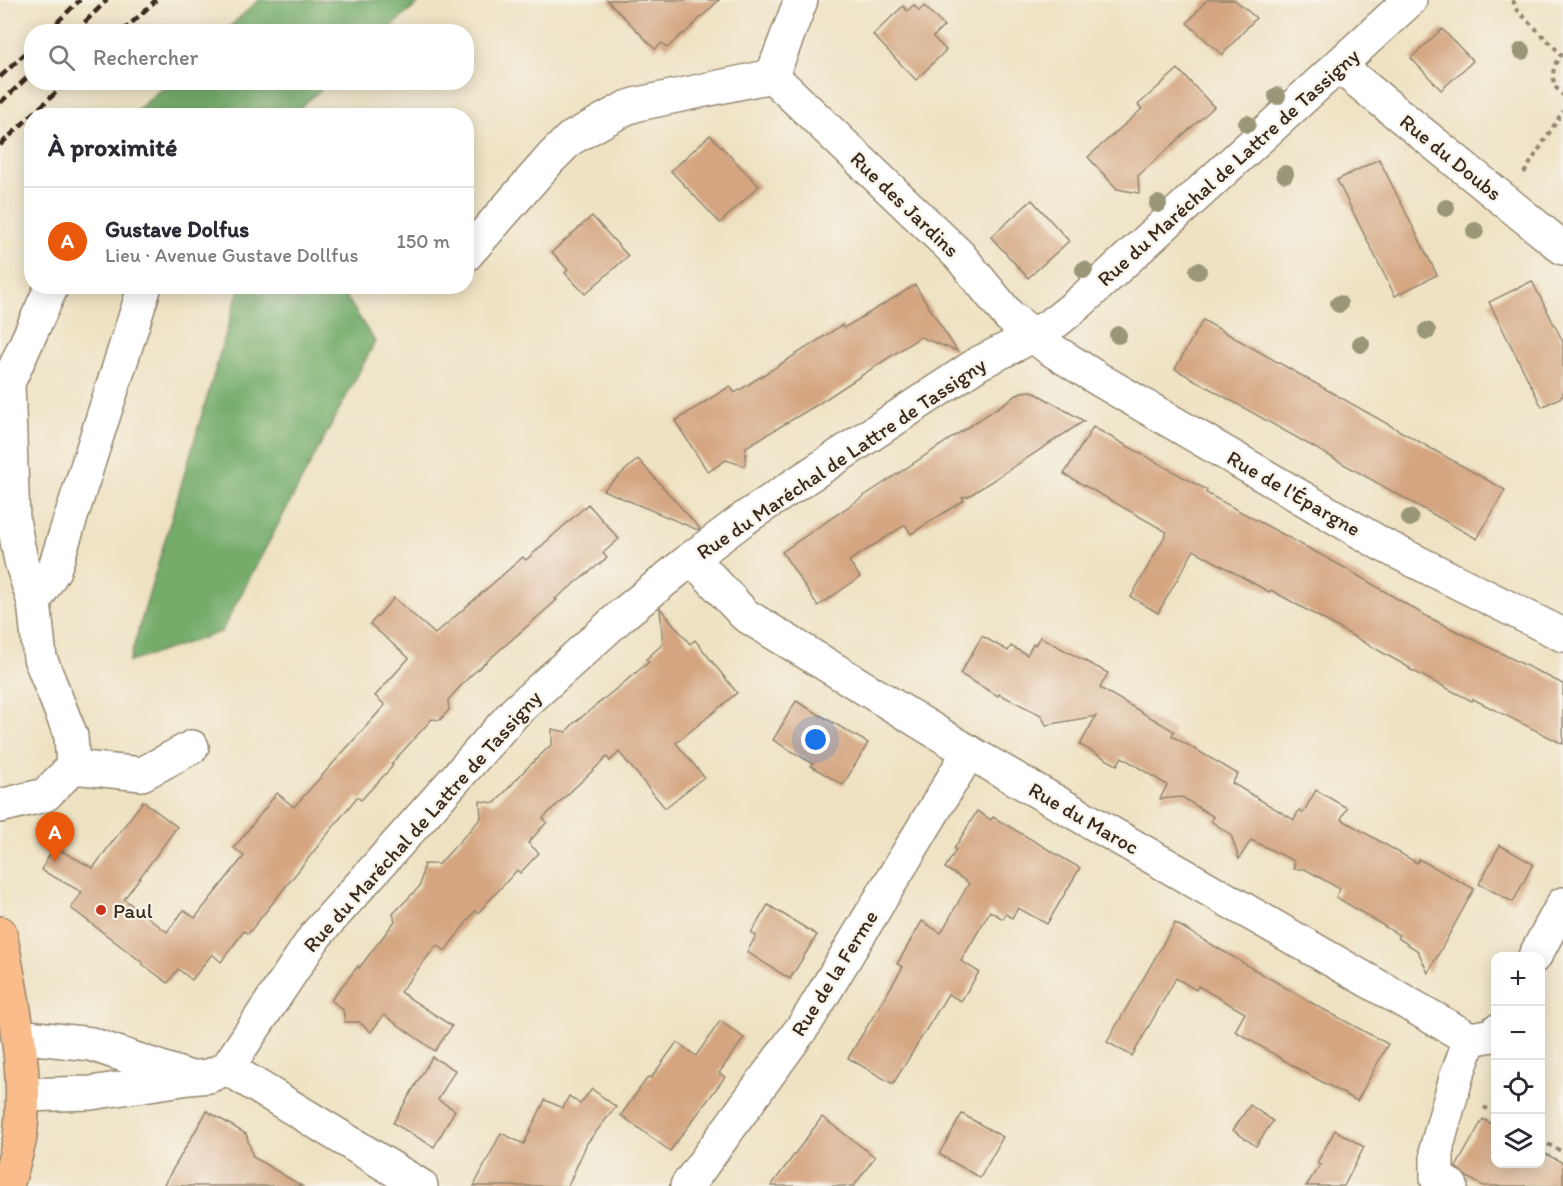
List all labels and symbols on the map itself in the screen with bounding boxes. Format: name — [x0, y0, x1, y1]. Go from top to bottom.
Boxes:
street label: Rue du Maréchal de Lattre de Tassigny — [1092, 43, 1364, 291]
street label: Rue du Doubs — [1395, 108, 1507, 206]
street label: Rue des Jardins — [845, 146, 965, 262]
street label: Rue du Maréchal de Lattre de Tassigny — [692, 351, 991, 564]
street label: Rue de l'Épargne — [1223, 445, 1365, 541]
street label: Rue du Maréchal de Lattre de Tassigny — [298, 685, 546, 957]
your location — [801, 725, 830, 754]
street label: Rue du Maroc — [1025, 776, 1144, 860]
pin: A — [36, 812, 74, 862]
place label: Paul — [113, 898, 153, 923]
marker: Paul — [94, 903, 108, 917]
street label: Rue de la Ferme — [785, 905, 883, 1041]

